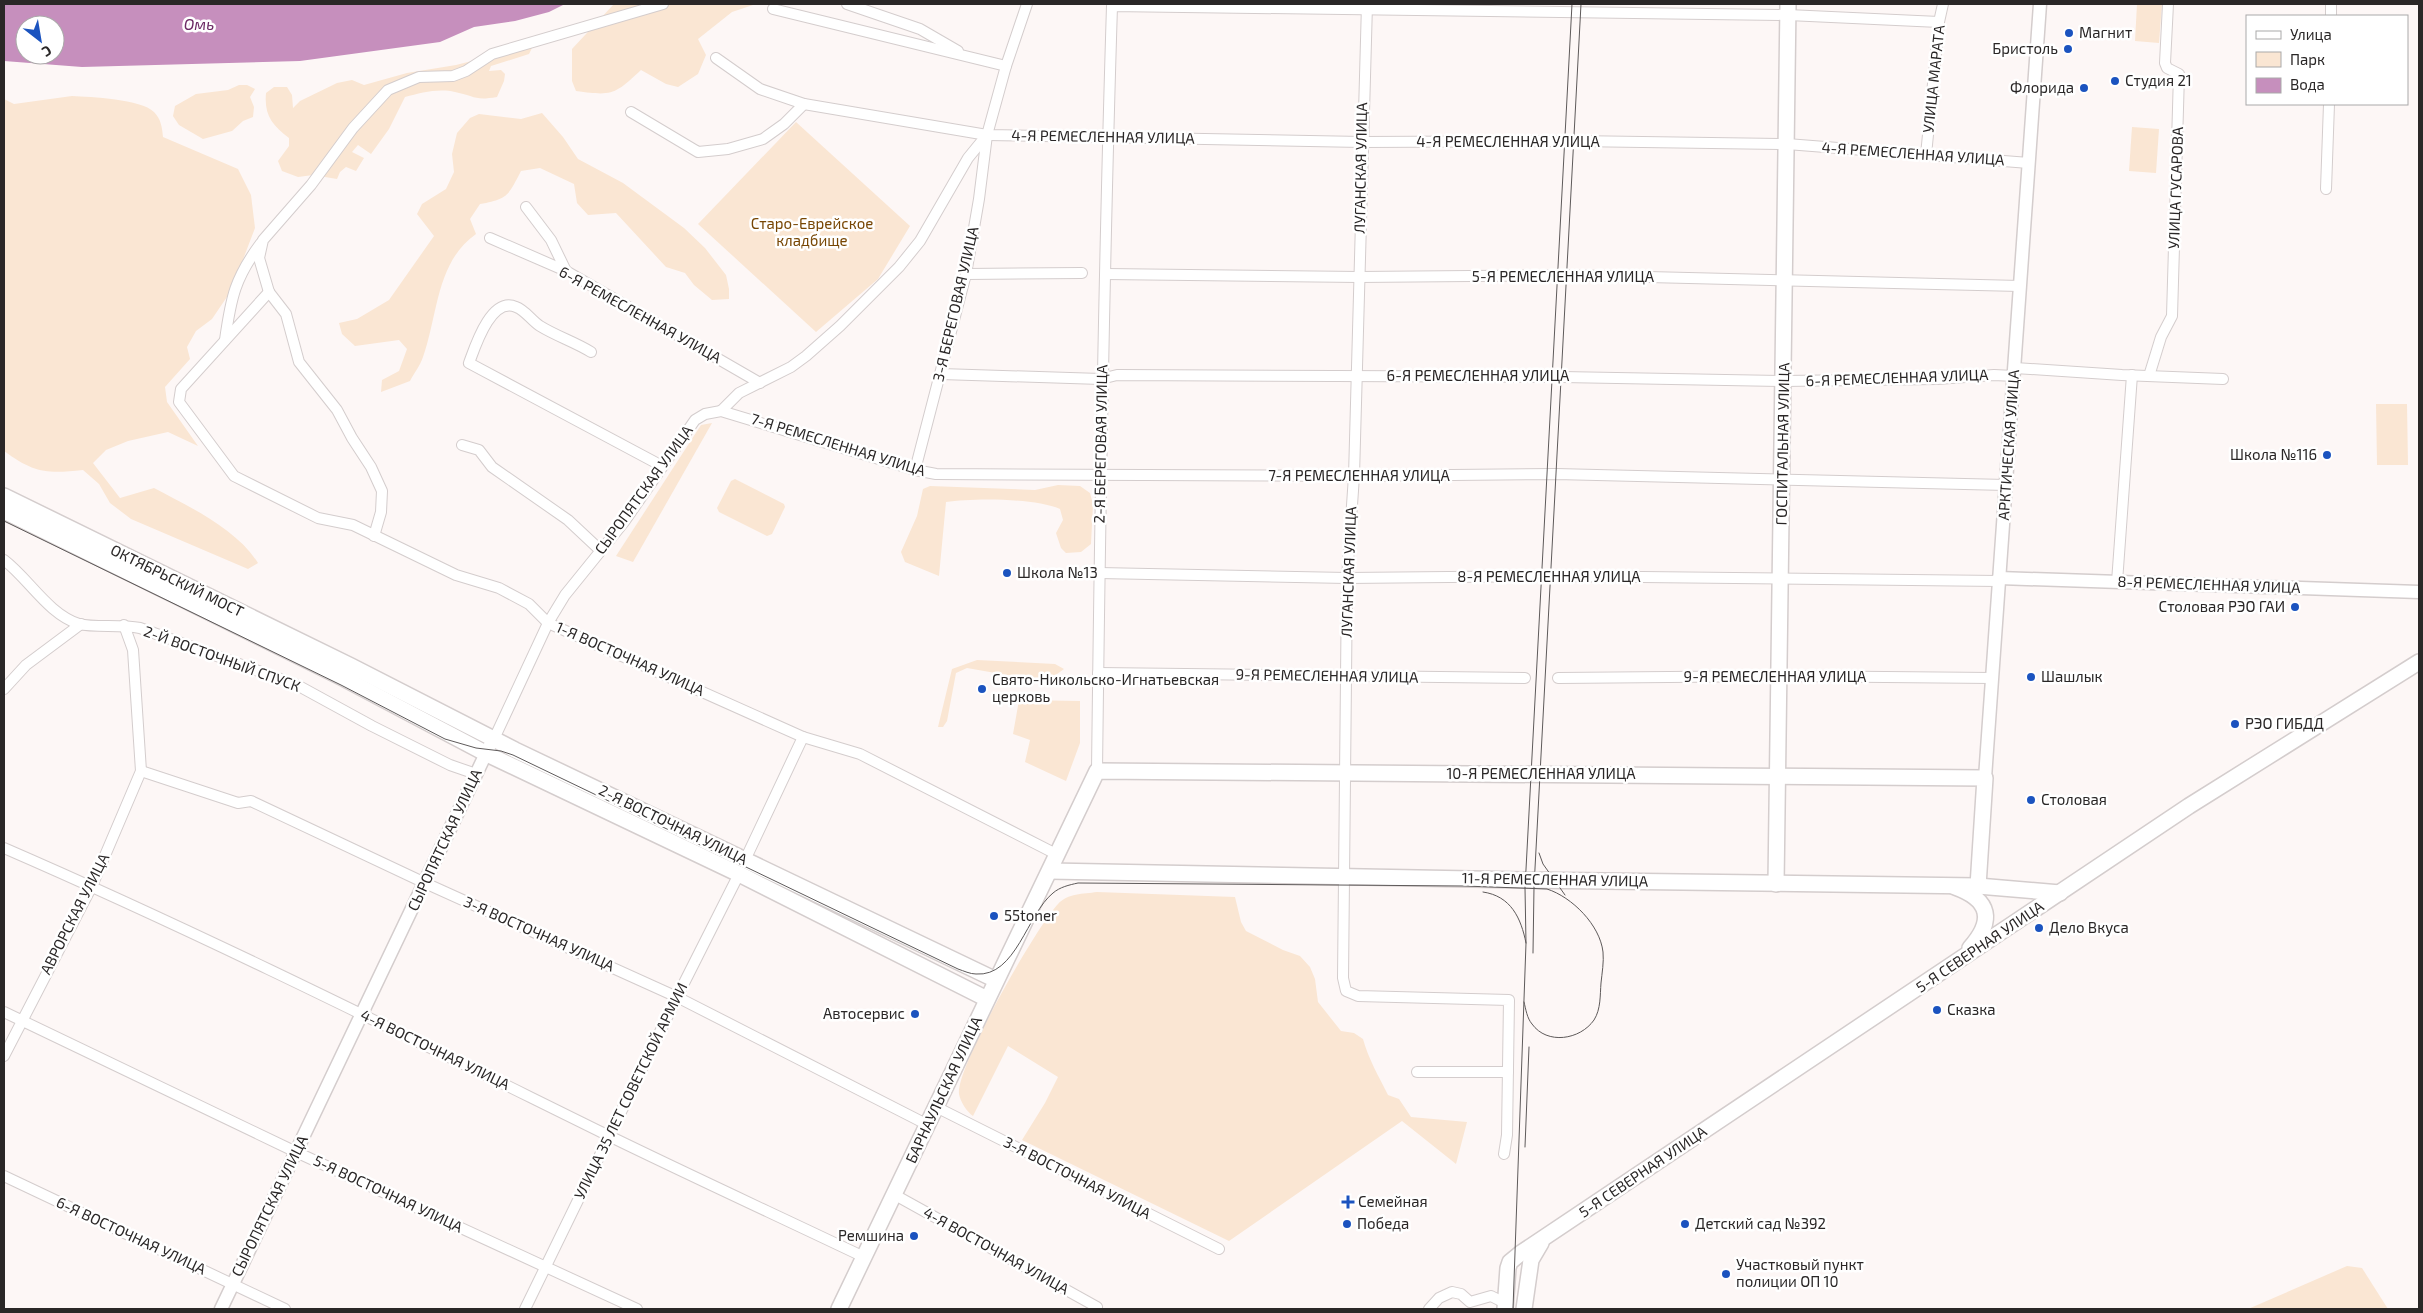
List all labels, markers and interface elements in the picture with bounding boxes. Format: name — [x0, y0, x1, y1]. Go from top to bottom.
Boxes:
water label: Омь — [184, 14, 214, 33]
north arrow — [15, 15, 65, 65]
legend — [2246, 15, 2408, 105]
street label: УЛИЦА МАРАТА — [1918, 23, 1948, 134]
place label: Магнит — [2079, 23, 2132, 41]
text: Улица — [2290, 25, 2332, 43]
marker: Магнит — [2063, 27, 2075, 39]
place label: Бристоль — [1992, 39, 2058, 57]
text: С — [39, 42, 55, 61]
marker: Бристоль — [2062, 43, 2074, 55]
text: Парк — [2290, 50, 2325, 68]
place label: Студия 21 — [2125, 71, 2192, 90]
marker: Студия 21 — [2109, 75, 2121, 87]
text: Вода — [2290, 75, 2325, 93]
place label: Флорида — [2010, 78, 2074, 96]
marker: Флорида — [2078, 82, 2090, 94]
street label: ЛУГАНСКАЯ УЛИЦА — [1350, 102, 1370, 234]
street label: 4-Я РЕМЕСЛЕННАЯ УЛИЦА — [1011, 125, 1196, 147]
street label: УЛИЦА ГУСАРОВА — [2164, 126, 2186, 249]
street label: 4-Я РЕМЕСЛЕННАЯ УЛИЦА — [1416, 132, 1600, 150]
street label: 4-Я РЕМЕСЛЕННАЯ УЛИЦА — [1821, 138, 2006, 168]
park label: Старо-Еврейское кладбище — [751, 214, 873, 249]
street label: 3-Я БЕРЕГОВАЯ УЛИЦА — [928, 224, 982, 383]
street label: 6-Я РЕМЕСЛЕННАЯ УЛИЦА — [556, 262, 725, 367]
street label: 5-Я РЕМЕСЛЕННАЯ УЛИЦА — [1472, 267, 1655, 285]
street label: ГОСПИТАЛЬНАЯ УЛИЦА — [1772, 362, 1792, 526]
street label: 2-Я БЕРЕГОВАЯ УЛИЦА — [1090, 364, 1110, 523]
street label: 6-Я РЕМЕСЛЕННАЯ УЛИЦА — [1805, 365, 1989, 389]
street label: 6-Я РЕМЕСЛЕННАЯ УЛИЦА — [1387, 366, 1570, 384]
street label: АРКТИЧЕСКАЯ УЛИЦА — [1994, 368, 2022, 521]
street label: 7-Я РЕМЕСЛЕННАЯ УЛИЦА — [749, 409, 928, 479]
street label: СЫРОПЯТСКАЯ УЛИЦА — [590, 421, 696, 557]
place label: Школа №116 — [2230, 445, 2317, 463]
marker: Школа №116 — [2321, 449, 2333, 461]
street label: 7-Я РЕМЕСЛЕННАЯ УЛИЦА — [1268, 466, 1450, 484]
street label: ЛУГАНСКАЯ УЛИЦА — [1337, 505, 1359, 638]
street label: ОКТЯБРЬСКИЙ МОСТ — [108, 540, 247, 620]
place label: Школа №13 — [1017, 563, 1098, 581]
marker: Школа №13 — [1001, 567, 1013, 579]
street label: 8-Я РЕМЕСЛЕННАЯ УЛИЦА — [1457, 567, 1641, 585]
street label: 8-Я РЕМЕСЛЕННАЯ УЛИЦА — [2117, 572, 2302, 596]
place label: Столовая РЭО ГАИ — [2159, 597, 2285, 615]
marker: Столовая РЭО ГАИ — [2289, 601, 2301, 613]
street label: 1-Я ВОСТОЧНАЯ УЛИЦА — [553, 617, 708, 699]
street label: 2-Й ВОСТОЧНЫЙ СПУСК — [141, 621, 303, 695]
street label: 9-Я РЕМЕСЛЕННАЯ УЛИЦА — [1235, 664, 1419, 686]
street label: 9-Я РЕМЕСЛЕННАЯ УЛИЦА — [1684, 667, 1867, 685]
place label: Шашлык — [2041, 667, 2103, 685]
place label: Свято-Никольско-Игнатьевская церковь — [992, 670, 1219, 705]
marker: Шашлык — [2025, 671, 2037, 683]
marker: Свято-Никольско-Игнатьевская церковь — [976, 683, 988, 695]
place label: РЭО ГИБДД — [2245, 714, 2324, 732]
marker: РЭО ГИБДД — [2229, 718, 2241, 730]
street label: 10-Я РЕМЕСЛЕННАЯ УЛИЦА — [1446, 764, 1636, 782]
street label: СЫРОПЯТСКАЯ УЛИЦА — [403, 765, 485, 914]
street label: 2-Я ВОСТОЧНАЯ УЛИЦА — [596, 780, 751, 868]
place label: Столовая — [2041, 790, 2107, 808]
marker: Столовая — [2025, 794, 2037, 806]
street label: АВРОРСКАЯ УЛИЦА — [36, 849, 113, 977]
street label: 11-Я РЕМЕСЛЕННАЯ УЛИЦА — [1462, 868, 1649, 890]
street label: 3-Я ВОСТОЧНАЯ УЛИЦА — [461, 892, 618, 975]
street label: 5-Я СЕВЕРНАЯ УЛИЦА — [1912, 896, 2047, 996]
place label: 55toner — [1004, 906, 1057, 924]
marker: 55toner — [988, 910, 1000, 922]
place label: Дело Вкуса — [2049, 918, 2129, 937]
marker: Дело Вкуса — [2033, 922, 2045, 934]
street label: УЛИЦА 35 ЛЕТ СОВЕТСКОЙ АРМИИ — [570, 979, 691, 1202]
place label: Сказка — [1947, 1000, 1996, 1018]
place label: Автосервис — [823, 1004, 905, 1022]
marker: Сказка — [1931, 1004, 1943, 1016]
street label: 4-Я ВОСТОЧНАЯ УЛИЦА — [358, 1005, 514, 1093]
marker: Автосервис — [909, 1008, 921, 1020]
street label: БАРНАУЛЬСКАЯ УЛИЦА — [901, 1013, 985, 1166]
street label: 5-Я СЕВЕРНАЯ УЛИЦА — [1575, 1121, 1710, 1221]
street label: СЫРОПЯТСКАЯ УЛИЦА — [227, 1131, 311, 1279]
street label: 3-Я ВОСТОЧНАЯ УЛИЦА — [1001, 1132, 1155, 1222]
street label: 5-Я ВОСТОЧНАЯ УЛИЦА — [311, 1151, 467, 1236]
street label: 6-Я ВОСТОЧНАЯ УЛИЦА — [54, 1192, 210, 1278]
place label: Семейная — [1358, 1192, 1428, 1210]
marker: Семейная — [1342, 1196, 1354, 1208]
street label: 4-Я ВОСТОЧНАЯ УЛИЦА — [920, 1203, 1073, 1298]
place label: Победа — [1357, 1214, 1409, 1232]
place label: Детский сад №392 — [1695, 1214, 1826, 1232]
marker: Победа — [1341, 1218, 1353, 1230]
marker: Детский сад №392 — [1679, 1218, 1691, 1230]
place label: Ремшина — [838, 1226, 904, 1244]
marker: Ремшина — [908, 1230, 920, 1242]
place label: Участковый пункт полиции ОП 10 — [1736, 1255, 1864, 1290]
marker: Участковый пункт полиции ОП 10 — [1720, 1268, 1732, 1280]

